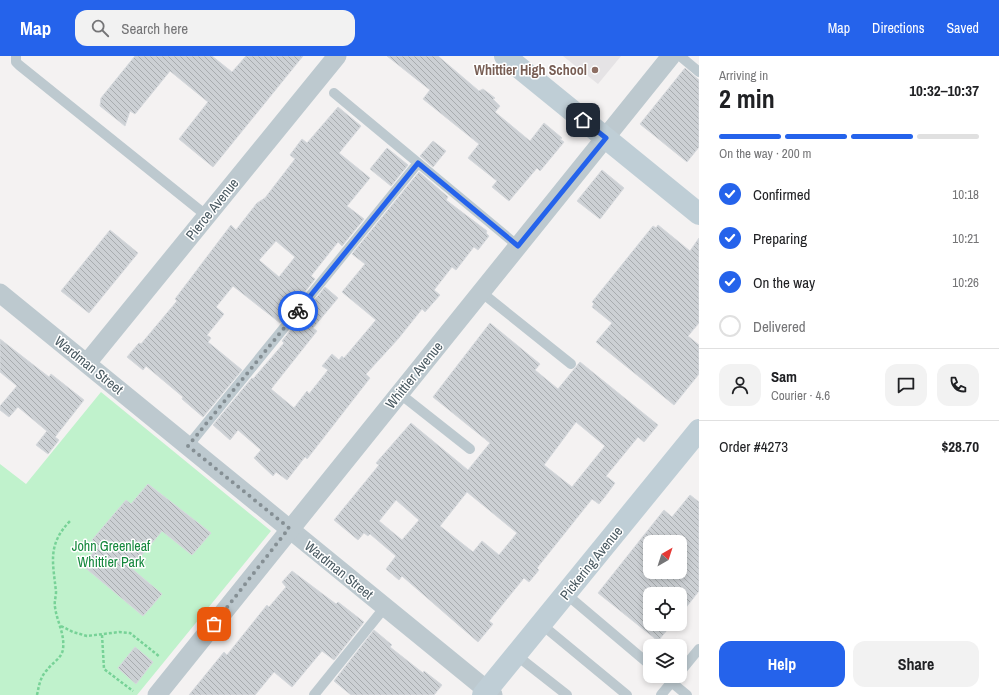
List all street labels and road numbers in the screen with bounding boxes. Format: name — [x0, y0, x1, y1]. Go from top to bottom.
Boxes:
street label: Pierce Avenue — [182, 174, 242, 244]
street label: Wardman Street — [51, 332, 127, 398]
street label: Whittier Avenue — [381, 338, 447, 412]
street label: Pickering Avenue — [556, 522, 626, 604]
street label: Wardman Street — [301, 537, 377, 603]

